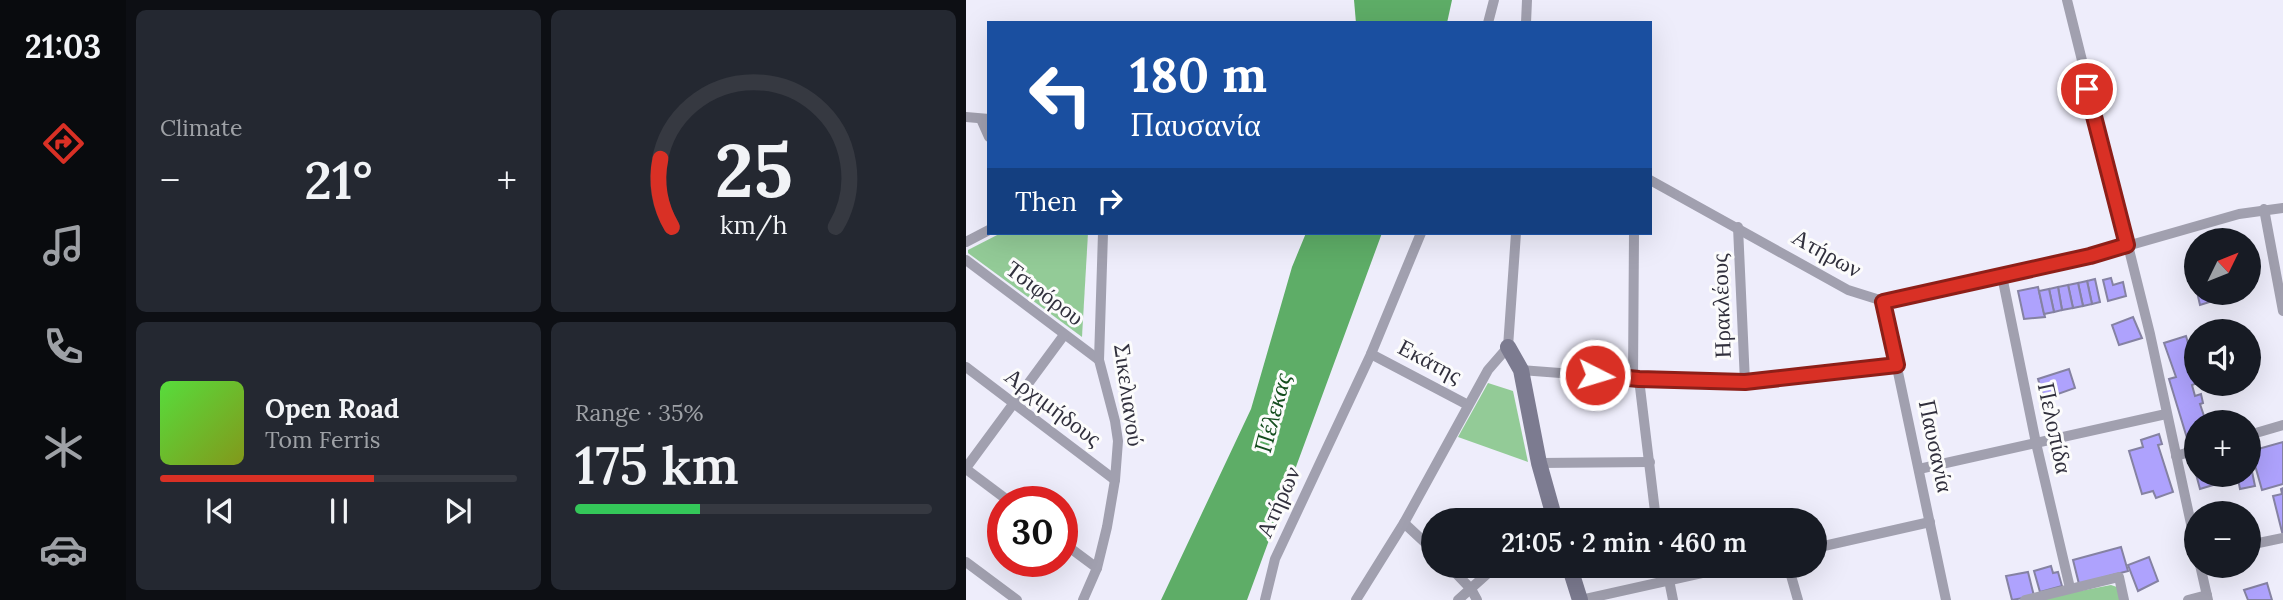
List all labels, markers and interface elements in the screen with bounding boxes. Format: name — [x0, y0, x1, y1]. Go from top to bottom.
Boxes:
text: 21:03 — [25, 26, 101, 67]
text: 180 m — [1130, 43, 1267, 105]
icon: left — [1015, 49, 1106, 140]
pin — [2057, 59, 2117, 119]
icon: arrive — [2068, 70, 2106, 108]
text: Παυσανία — [1130, 104, 1261, 145]
text: Climate — [160, 113, 242, 142]
icon: directions — [39, 119, 88, 168]
text: 25 — [714, 124, 793, 217]
text: 21° — [304, 147, 373, 213]
text: − — [160, 156, 180, 204]
text: + — [497, 156, 517, 204]
icon: right — [1091, 182, 1129, 220]
text: Then — [1015, 185, 1077, 218]
text: km/h — [720, 209, 787, 241]
icon: music — [39, 221, 88, 270]
street label: Ατήρων — [1787, 222, 1867, 283]
north arrow — [2184, 228, 2261, 304]
map controls — [2184, 228, 2261, 578]
street label: Ηρακλέους — [1704, 253, 1737, 359]
street label: Τσιφόρου — [1001, 254, 1090, 331]
button: sound — [2184, 319, 2261, 396]
icon: phone — [39, 322, 88, 371]
street label: Εκάτης — [1393, 332, 1467, 389]
position arrow — [1558, 338, 1632, 412]
street label: Σικελιανού — [1108, 342, 1151, 448]
street label: Αρχιμήδους — [999, 361, 1107, 452]
water label: Πέλεκας — [1247, 369, 1298, 456]
street label: Πελοπίδα — [2032, 380, 2079, 476]
text: Open Road — [265, 392, 399, 425]
street label: Παυσανία — [1913, 397, 1960, 495]
text: Range · 35% — [575, 398, 704, 427]
button: + — [2184, 410, 2261, 487]
icon: climate — [39, 423, 88, 472]
text: Tom Ferris — [265, 425, 380, 454]
text: 175 km — [575, 432, 739, 498]
street label: Ατήρων — [1249, 462, 1306, 542]
speed limit sign: 30 — [987, 486, 1078, 577]
icon: previous — [201, 492, 239, 530]
icon: pause — [320, 492, 358, 530]
icon: next — [439, 492, 477, 530]
button: − — [2184, 501, 2261, 578]
icon: car — [39, 525, 88, 574]
text: 21:05 · 2 min · 460 m — [1501, 526, 1747, 559]

